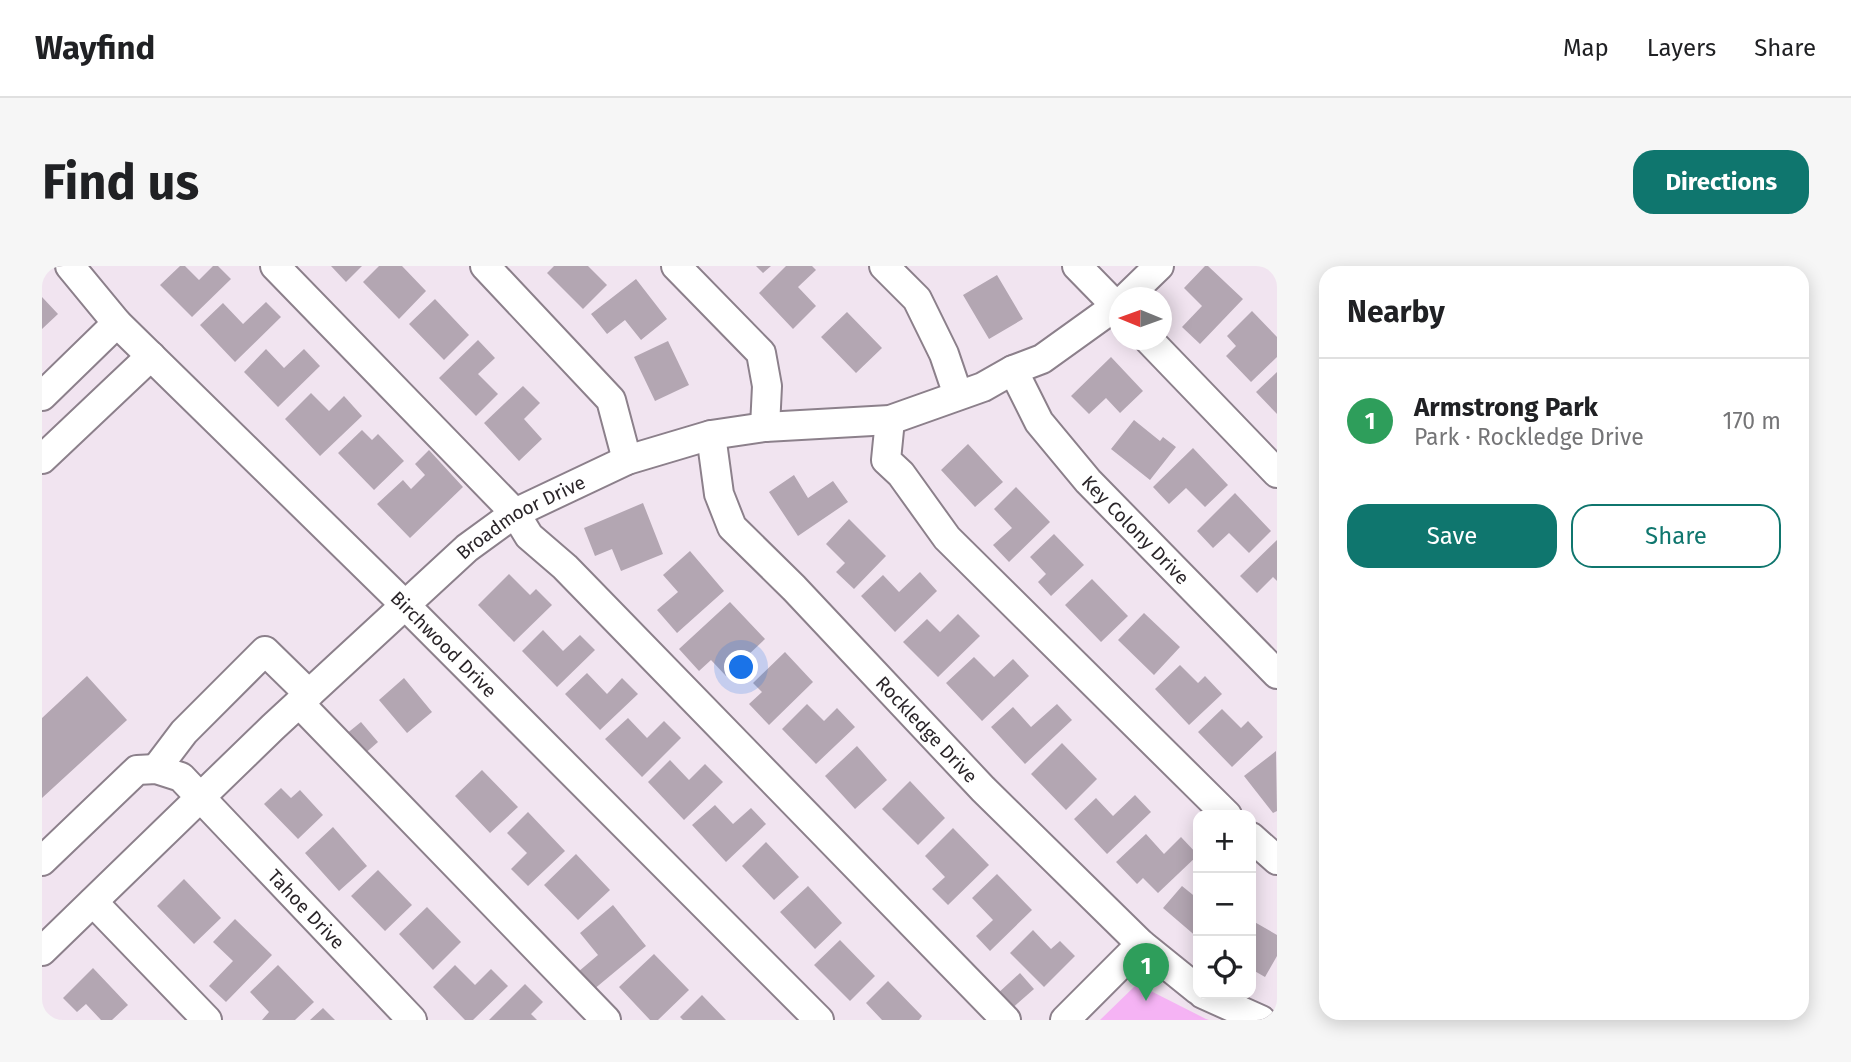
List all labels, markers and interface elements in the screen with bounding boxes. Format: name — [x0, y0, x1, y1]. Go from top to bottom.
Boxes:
text: Wayfind — [35, 28, 155, 68]
text: Map — [1563, 34, 1609, 62]
text: Layers — [1647, 34, 1716, 62]
text: Share — [1754, 34, 1816, 62]
button: Directions — [1633, 150, 1809, 214]
text: Find us — [42, 153, 199, 212]
north arrow — [1109, 287, 1172, 350]
text: Nearby — [1347, 294, 1445, 330]
text: Armstrong Park — [1414, 392, 1598, 423]
text: 1 — [1365, 407, 1375, 435]
text: 170 m — [1722, 407, 1781, 435]
text: Park · Rockledge Drive — [1414, 423, 1644, 451]
street label: Broadmoor Drive — [451, 471, 589, 564]
street label: Key Colony Drive — [1077, 471, 1194, 589]
button: Save — [1347, 504, 1557, 568]
button: Share — [1571, 504, 1781, 568]
street label: Birchwood Drive — [386, 586, 501, 702]
your location — [724, 650, 758, 684]
street label: Rockledge Drive — [871, 672, 982, 788]
map controls — [1193, 810, 1256, 999]
button: + — [1193, 810, 1256, 873]
street label: Tahoe Drive — [263, 865, 349, 954]
button: − — [1193, 873, 1256, 936]
button: locate — [1193, 936, 1256, 999]
pin: 1 — [1123, 943, 1169, 1001]

